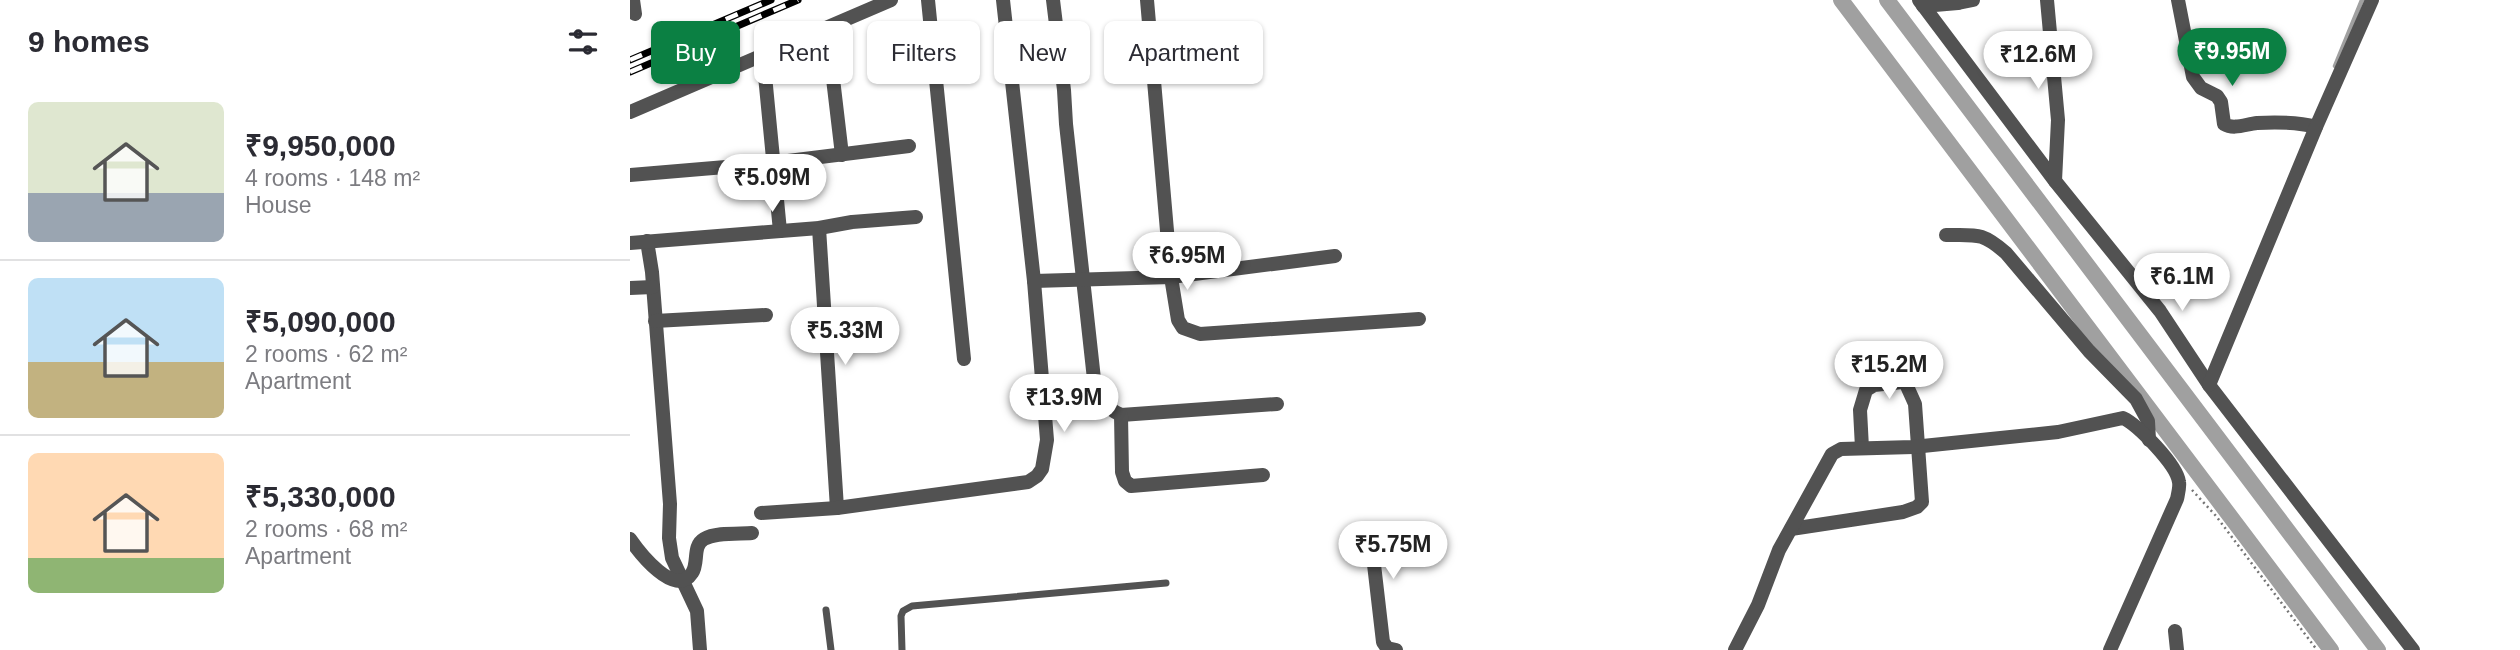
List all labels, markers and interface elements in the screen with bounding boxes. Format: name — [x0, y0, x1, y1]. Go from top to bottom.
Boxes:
chip: Buy — [651, 21, 740, 84]
chip: Rent — [754, 21, 853, 84]
chip: Filters — [867, 21, 980, 84]
chip: New — [994, 21, 1090, 84]
chip: Apartment — [1104, 21, 1263, 84]
icon: filters — [564, 23, 602, 61]
text: 9 homes — [28, 25, 150, 58]
pin: ₹9.95M — [2175, 28, 2289, 88]
pin: ₹12.6M — [1981, 32, 2095, 91]
text: ₹9.95M — [2193, 38, 2271, 64]
text: ₹12.6M — [1999, 41, 2077, 67]
text: ₹9,950,000 — [245, 129, 396, 162]
icon: home — [84, 130, 168, 214]
pin: ₹5.09M — [715, 154, 829, 214]
text: ₹5.09M — [733, 164, 811, 190]
text: 4 rooms · 148 m² — [245, 165, 420, 191]
text: House — [245, 192, 311, 218]
pin: ₹6.95M — [1130, 232, 1244, 292]
text: ₹6.95M — [1148, 242, 1226, 268]
pin: ₹6.1M — [2133, 254, 2231, 313]
text: ₹6.1M — [2150, 263, 2214, 289]
text: ₹5,090,000 — [245, 305, 396, 338]
icon: home — [84, 306, 168, 390]
pin: ₹5.33M — [788, 308, 902, 367]
text: ₹5.33M — [806, 317, 884, 343]
text: 2 rooms · 62 m² — [245, 341, 407, 367]
pin: ₹15.2M — [1832, 342, 1946, 401]
text: ₹15.2M — [1850, 351, 1928, 377]
text: Apartment — [245, 368, 351, 394]
pin: ₹13.9M — [1007, 374, 1121, 434]
text: ₹13.9M — [1025, 384, 1103, 410]
text: ₹5,330,000 — [245, 480, 396, 513]
icon: home — [84, 481, 168, 565]
text: 2 rooms · 68 m² — [245, 516, 407, 542]
pin: ₹5.75M — [1336, 522, 1450, 581]
text: ₹5.75M — [1354, 531, 1432, 557]
text: Apartment — [245, 543, 351, 569]

